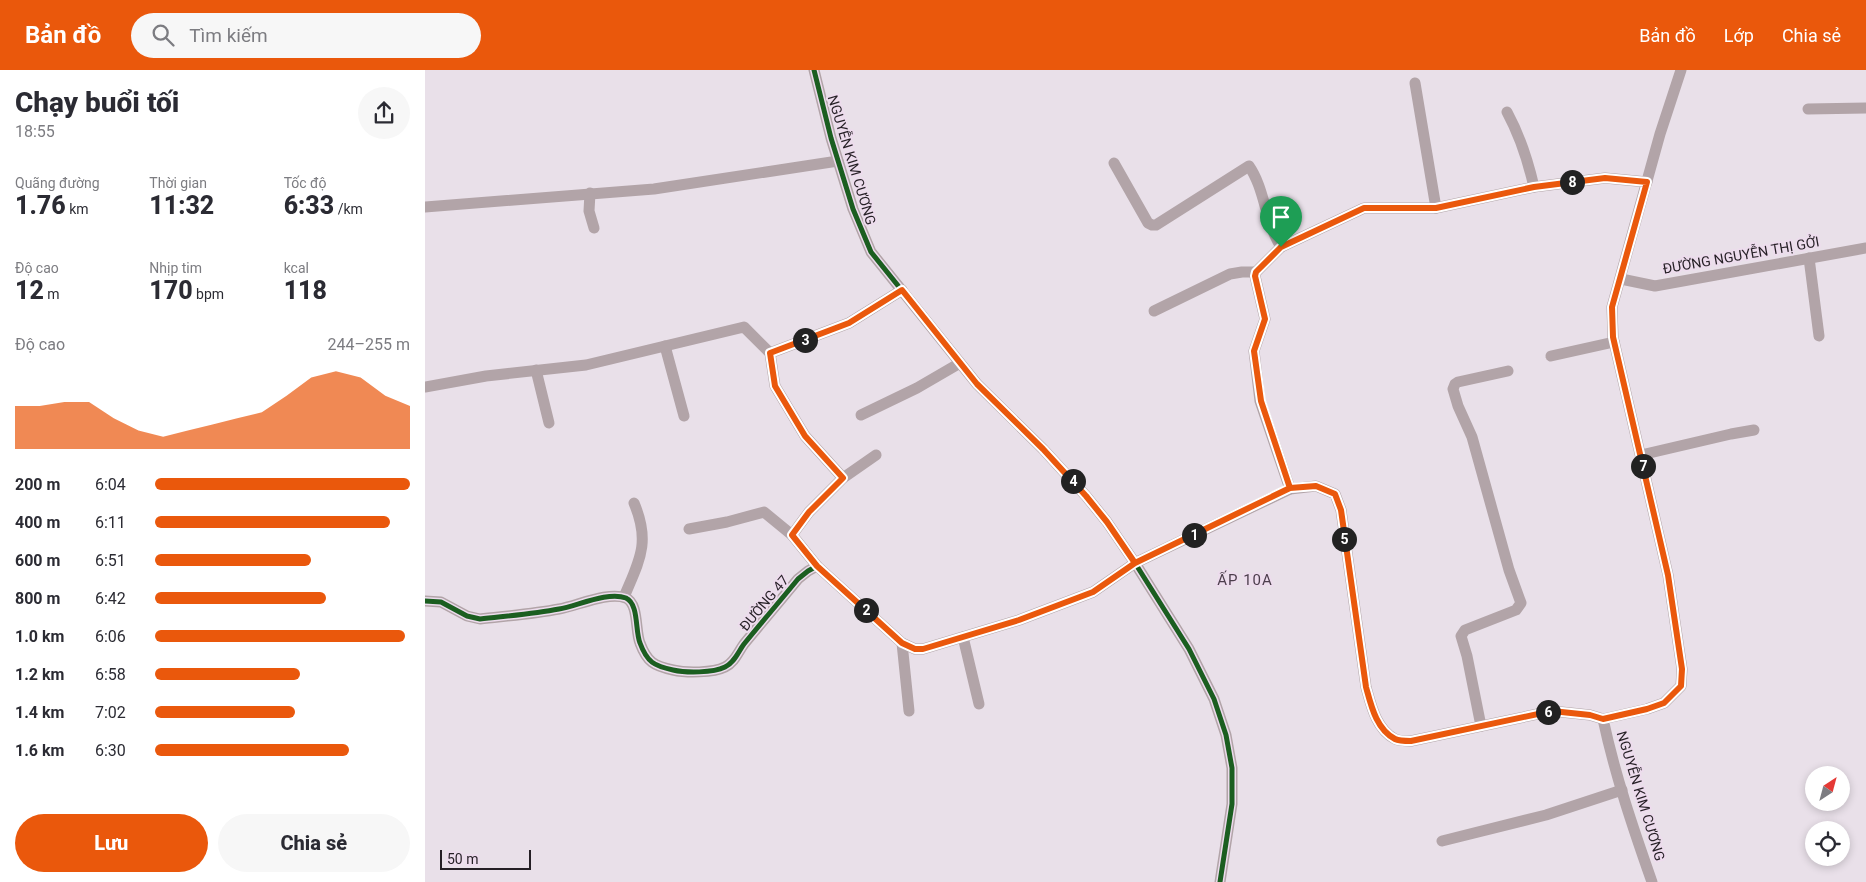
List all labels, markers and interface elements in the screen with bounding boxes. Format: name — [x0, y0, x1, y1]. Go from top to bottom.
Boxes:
search box — [131, 13, 481, 58]
text: Bản đồ — [25, 21, 101, 49]
icon: search — [149, 21, 177, 49]
text: Tìm kiếm — [189, 24, 268, 47]
text: Bản đồ — [1639, 25, 1696, 46]
text: Lớp — [1724, 25, 1754, 46]
text: Chia sẻ — [1782, 25, 1841, 46]
text: Chạy buổi tối — [15, 86, 179, 119]
button: share — [358, 87, 410, 139]
street label: NGUYỄN KIM CƯƠNG — [825, 93, 881, 227]
text: 18:55 — [15, 122, 55, 141]
pin: 8 — [1559, 170, 1585, 194]
text: 8 — [1568, 174, 1577, 190]
text: Quãng đường — [15, 175, 100, 191]
text: Thời gian — [149, 175, 207, 191]
text: Tốc độ — [284, 175, 326, 191]
text: 1.76 — [15, 191, 66, 220]
text: 11:32 — [149, 191, 214, 220]
text: 6:33 — [284, 191, 334, 220]
pin — [1260, 196, 1302, 247]
text: km — [66, 201, 89, 217]
text: /km — [334, 201, 363, 217]
icon: arrive — [1267, 203, 1295, 231]
street label: ĐƯỜNG NGUYỄN THỊ GỞI — [1661, 231, 1820, 277]
text: Độ cao — [15, 260, 59, 276]
text: Nhịp tim — [149, 260, 202, 276]
text: kcal — [284, 260, 309, 276]
text: 12 — [15, 276, 44, 305]
text: 170 — [149, 276, 193, 305]
text: 118 — [284, 276, 327, 305]
text: m — [44, 286, 60, 302]
text: bpm — [193, 286, 224, 302]
pin: 3 — [793, 328, 817, 352]
text: 3 — [801, 332, 810, 348]
text: Độ cao — [15, 335, 65, 354]
text: 244–255 m — [328, 335, 410, 354]
pin: 7 — [1631, 454, 1655, 478]
text: 7 — [1639, 458, 1648, 474]
pin: 4 — [1061, 468, 1085, 494]
text: 4 — [1069, 473, 1078, 489]
text: 200 m — [15, 475, 60, 494]
text: 6:04 — [95, 475, 126, 494]
text: 400 m — [15, 513, 60, 532]
text: 6:11 — [95, 513, 126, 532]
pin: 1 — [1181, 522, 1207, 548]
pin: 5 — [1331, 526, 1357, 552]
text: 1 — [1190, 527, 1199, 543]
text: 5 — [1340, 531, 1349, 547]
text: 600 m — [15, 551, 60, 570]
text: 6:51 — [95, 551, 126, 570]
district label: ẤP 10A — [1217, 570, 1273, 589]
street label: ĐƯỜNG 47 — [735, 571, 792, 634]
text: 800 m — [15, 589, 60, 608]
text: 6:42 — [95, 589, 126, 608]
pin: 2 — [853, 598, 879, 622]
text: 2 — [862, 602, 871, 618]
text: 1.0 km — [15, 627, 64, 646]
text: 6:06 — [95, 627, 126, 646]
text: 1.2 km — [15, 665, 64, 684]
text: 6:58 — [95, 665, 126, 684]
pin: 6 — [1535, 700, 1561, 724]
text: 1.4 km — [15, 703, 64, 722]
text: 7:02 — [95, 703, 126, 722]
text: 6 — [1544, 704, 1553, 720]
street label: NGUYỄN KIM CƯƠNG — [1614, 729, 1670, 863]
text: 1.6 km — [15, 741, 64, 760]
text: 6:30 — [95, 741, 126, 760]
north arrow — [1805, 766, 1850, 811]
map controls — [1805, 766, 1850, 866]
button: Lưu — [15, 814, 208, 872]
button: Chia sẻ — [218, 814, 410, 872]
button: locate — [1805, 821, 1850, 866]
scale bar — [440, 847, 531, 870]
text: 50 m — [447, 851, 479, 867]

